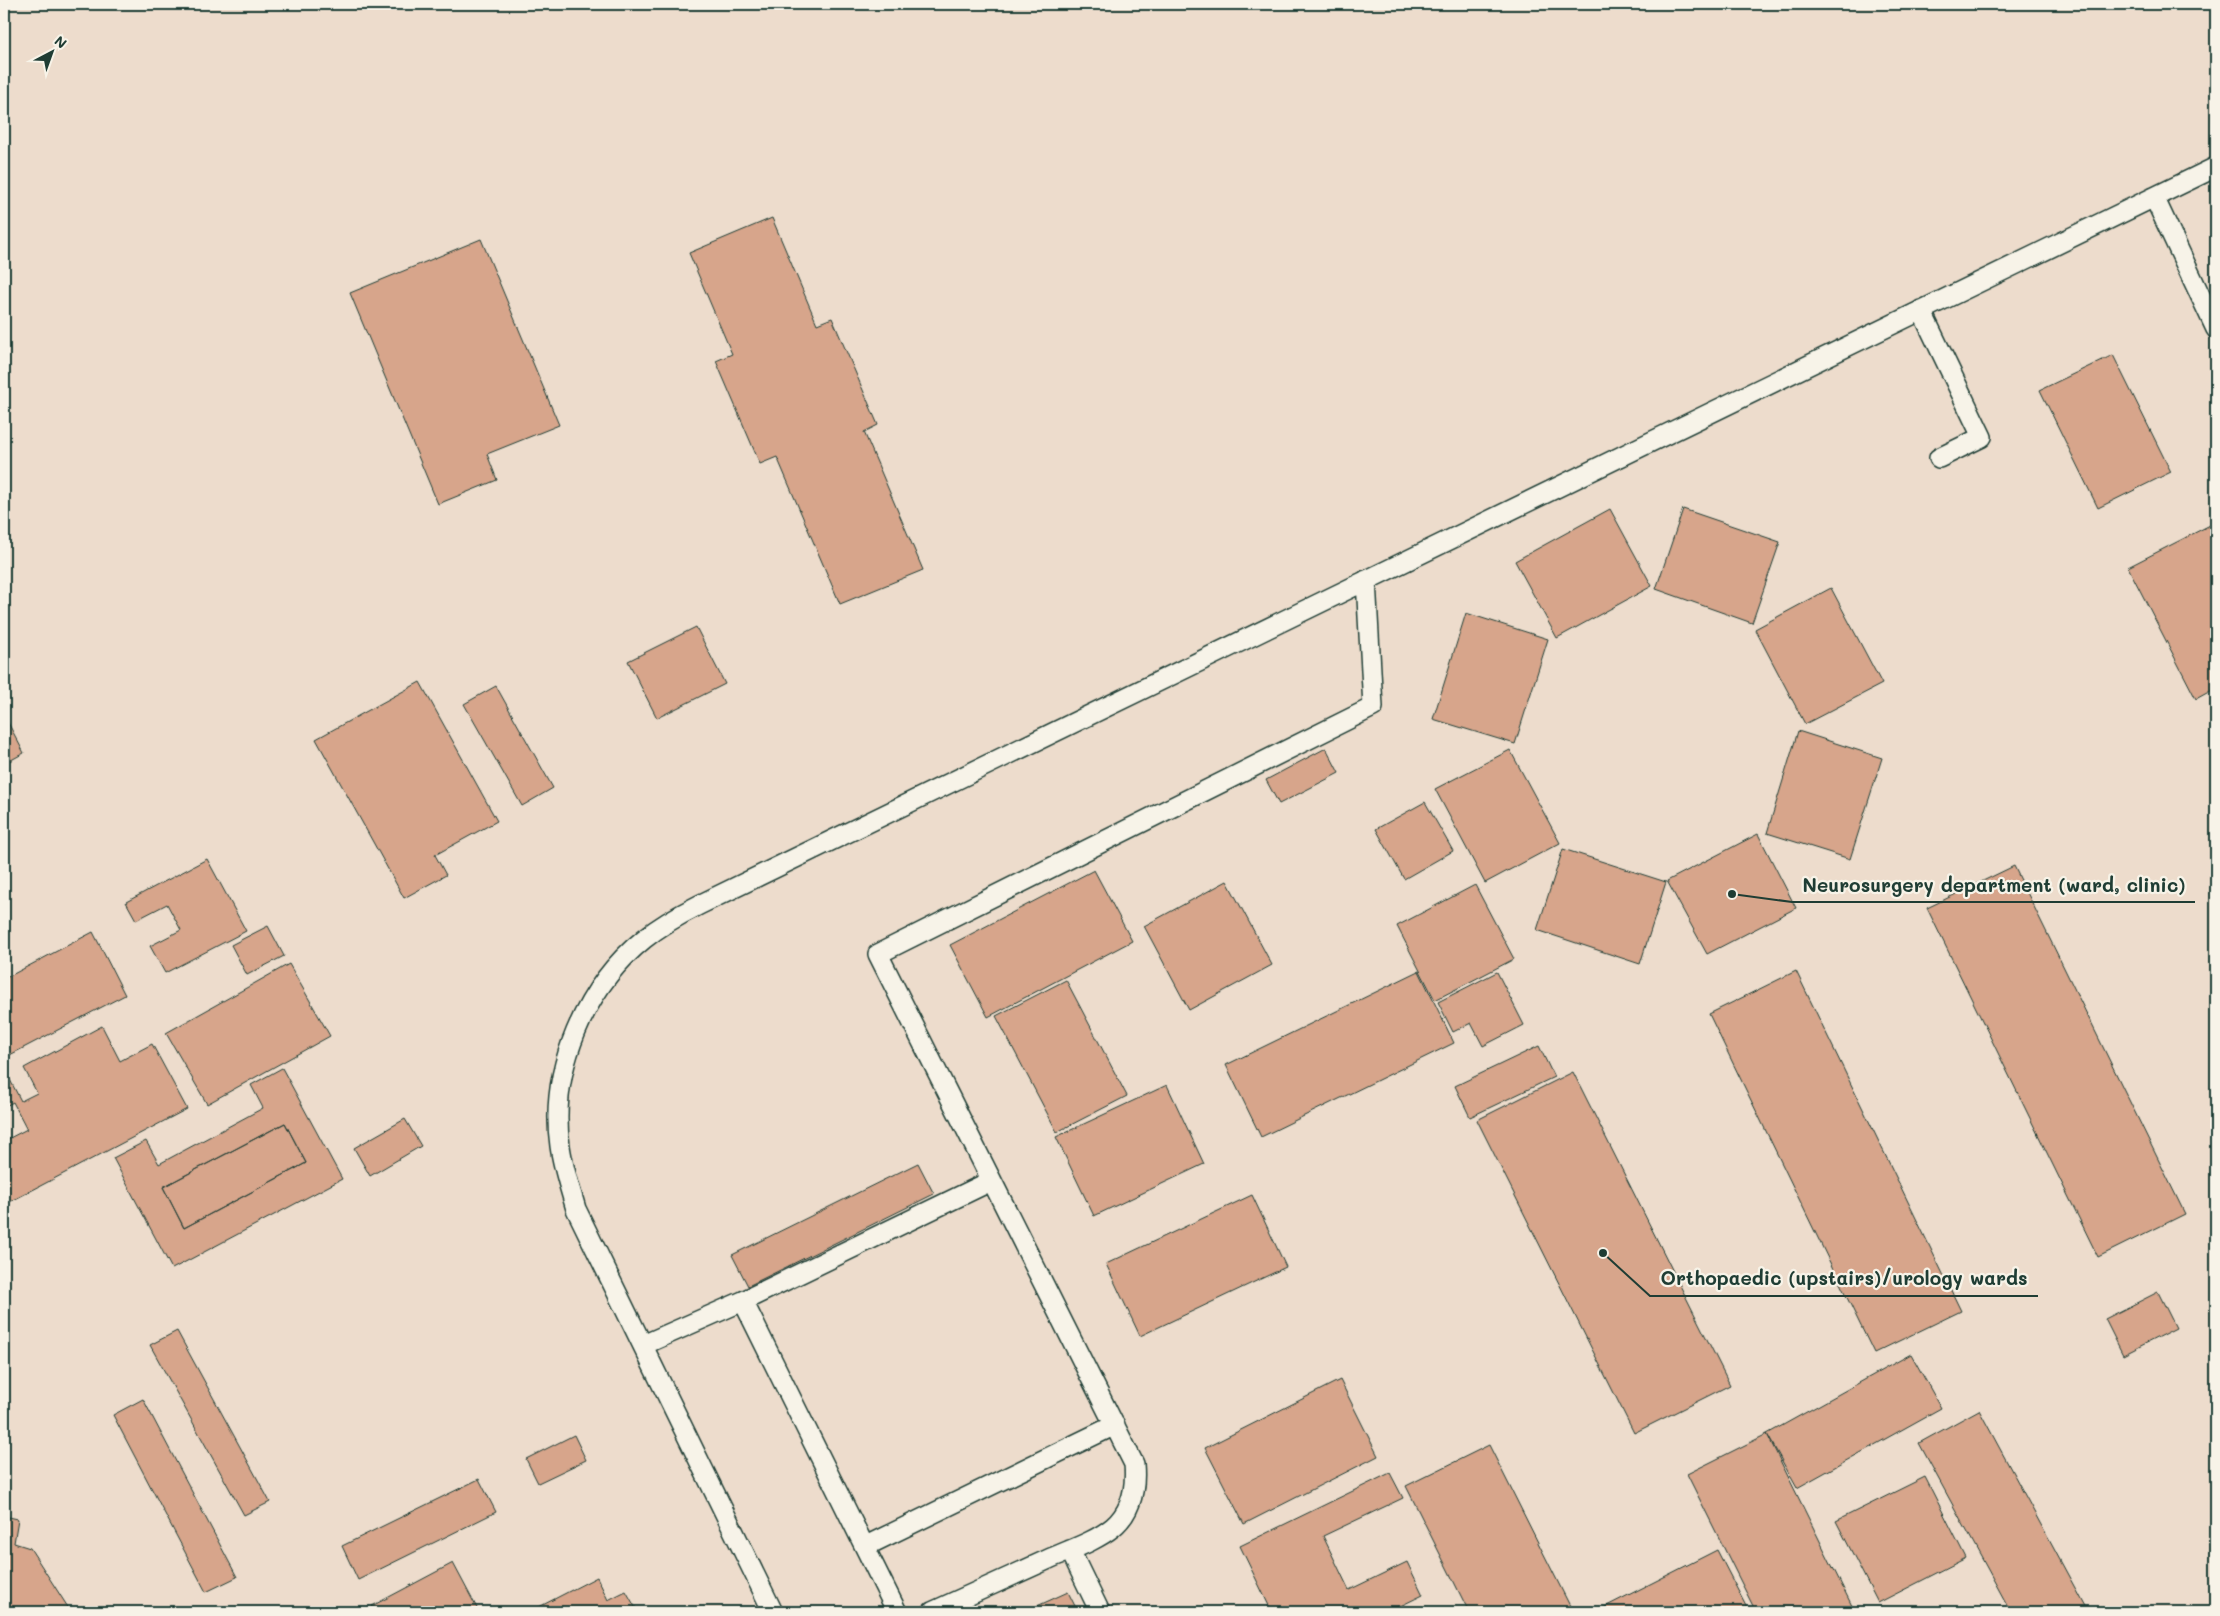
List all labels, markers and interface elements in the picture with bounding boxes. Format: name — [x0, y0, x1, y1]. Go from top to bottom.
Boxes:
north arrow — [28, 28, 78, 78]
text: N — [51, 31, 71, 52]
callout: Neurosurgery department (ward, clinic) — [1792, 868, 2195, 902]
text: Neurosurgery department (ward, clinic) — [1803, 872, 2185, 897]
callout: Orthopaedic (upstairs)/urology wards — [1650, 1262, 2038, 1296]
text: Orthopaedic (upstairs)/urology wards — [1660, 1265, 2028, 1290]

